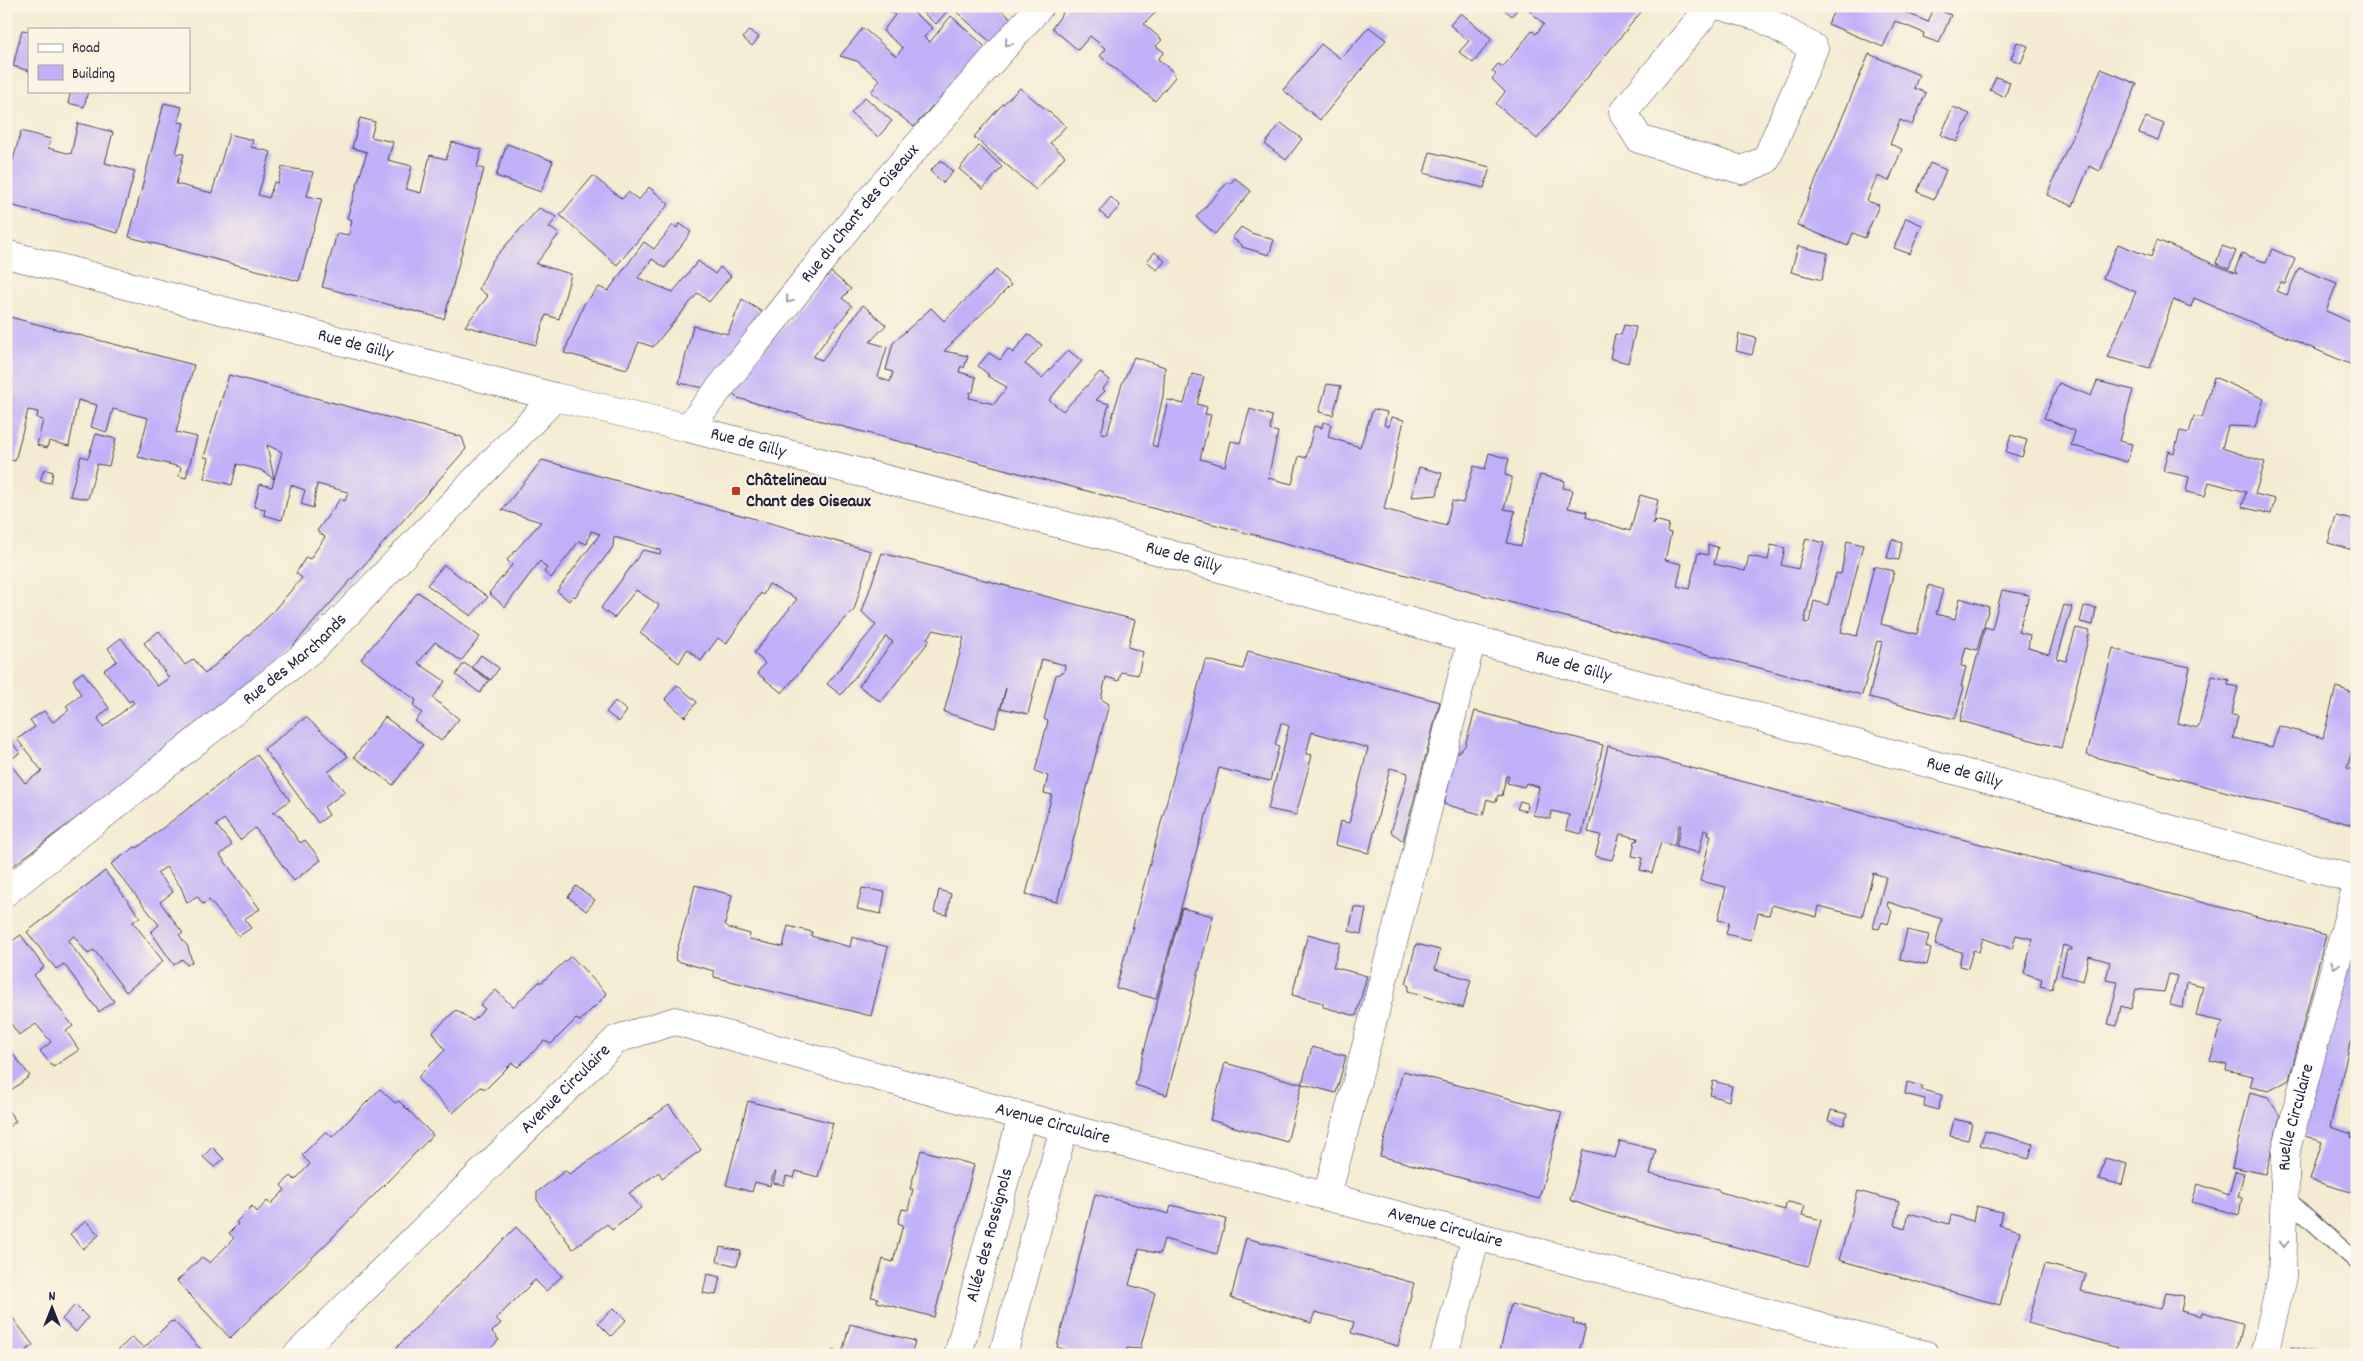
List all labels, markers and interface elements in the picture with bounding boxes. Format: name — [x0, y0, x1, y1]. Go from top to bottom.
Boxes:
legend — [28, 28, 190, 92]
one-way arrow — [1005, 37, 1013, 46]
text: Road — [72, 38, 100, 60]
text: Building — [72, 64, 115, 86]
street label: Rue du Chant des Oiseaux — [795, 139, 926, 289]
one-way arrow — [786, 295, 795, 304]
street label: Rue de Gilly — [315, 323, 397, 367]
street label: Rue de Gilly — [708, 422, 789, 466]
place label: Châtelineau Chant des Oiseaux — [746, 469, 871, 515]
marker: Châtelineau Chant des Oiseaux — [730, 485, 742, 497]
street label: Rue de Gilly — [1143, 535, 1225, 581]
street label: Rue des Marchands — [238, 608, 353, 712]
street label: Rue de Gilly — [1533, 644, 1615, 689]
street label: Rue de Gilly — [1924, 751, 2006, 795]
one-way arrow — [2330, 961, 2341, 970]
street label: Avenue Circulaire — [515, 1039, 617, 1140]
street label: Ruelle Circulaire — [2273, 1061, 2321, 1171]
street label: Avenue Circulaire — [992, 1097, 1113, 1151]
street label: Allée des Rossignols — [960, 1165, 1020, 1305]
street label: Avenue Circulaire — [1385, 1201, 1506, 1255]
one-way arrow — [2278, 1240, 2289, 1248]
north arrow — [28, 1284, 78, 1334]
text: N — [49, 1287, 56, 1307]

